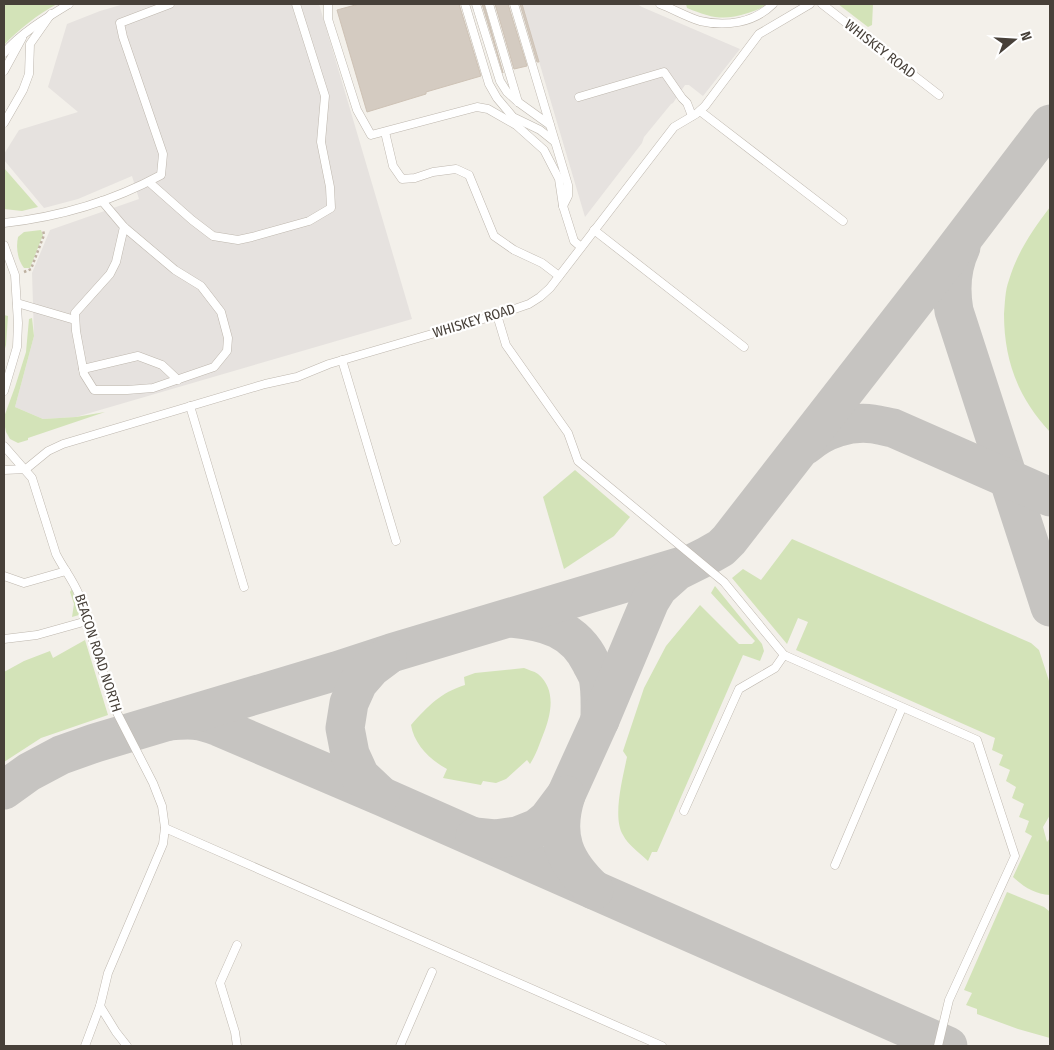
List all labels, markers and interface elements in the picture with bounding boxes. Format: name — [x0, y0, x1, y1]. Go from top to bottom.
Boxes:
north arrow — [989, 15, 1039, 65]
street label: WHISKEY ROAD — [841, 16, 919, 82]
text: N — [1017, 30, 1035, 43]
street label: WHISKEY ROAD — [431, 300, 517, 342]
street label: BEACON ROAD NORTH — [71, 592, 125, 714]

